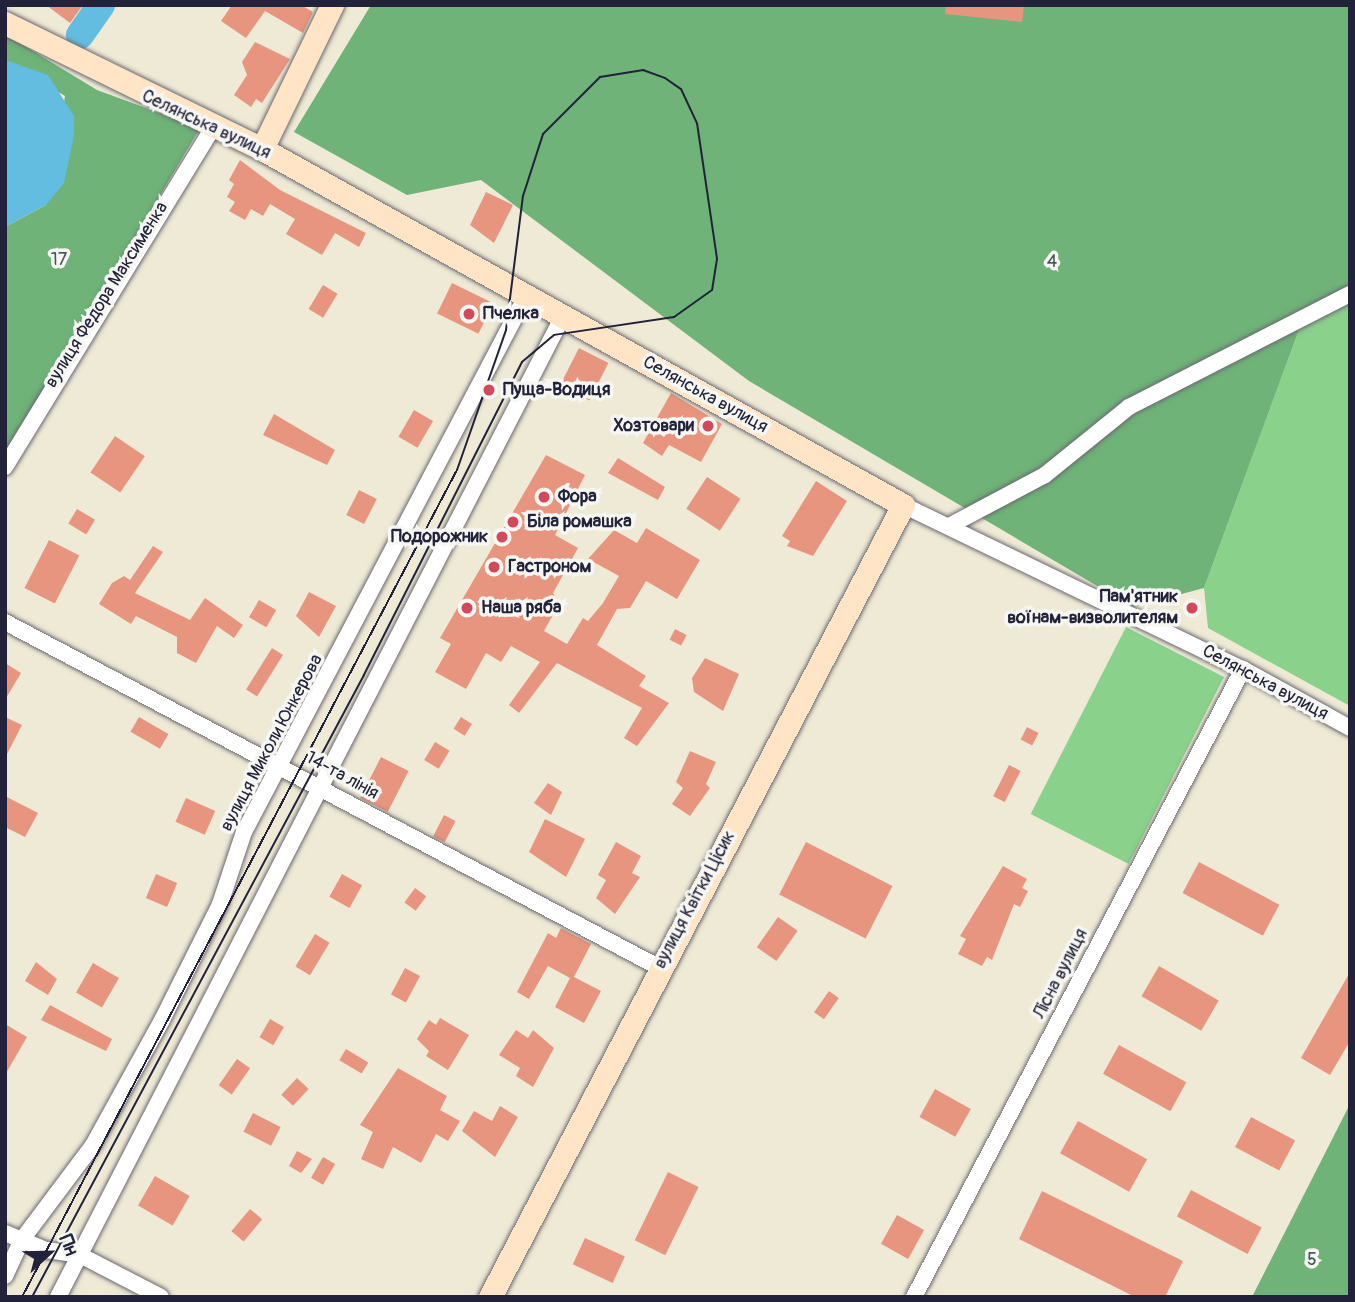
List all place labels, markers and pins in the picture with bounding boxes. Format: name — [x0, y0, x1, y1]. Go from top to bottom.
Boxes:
place label: Пчелка — [483, 303, 539, 325]
marker: Пчелка — [461, 306, 477, 322]
place label: Пуща-Водиця — [503, 379, 610, 401]
marker: Пуща-Водиця — [481, 382, 497, 398]
place label: Хозтовари — [614, 415, 694, 437]
marker: Хозтовари — [700, 418, 716, 434]
place label: Фора — [558, 486, 597, 508]
marker: Фора — [536, 489, 552, 505]
place label: Біла ромашка — [527, 511, 632, 533]
marker: Біла ромашка — [505, 514, 521, 530]
place label: Подорожник — [391, 526, 488, 548]
marker: Подорожник — [494, 529, 510, 545]
place label: Гастроном — [508, 556, 591, 578]
marker: Гастроном — [486, 559, 502, 575]
place label: Пам'ятник воїнам-визволителям — [1007, 587, 1178, 630]
place label: Наша ряба — [481, 597, 561, 619]
marker: Наша ряба — [459, 600, 475, 616]
marker: Пам'ятник воїнам-визволителям — [1184, 600, 1200, 616]

